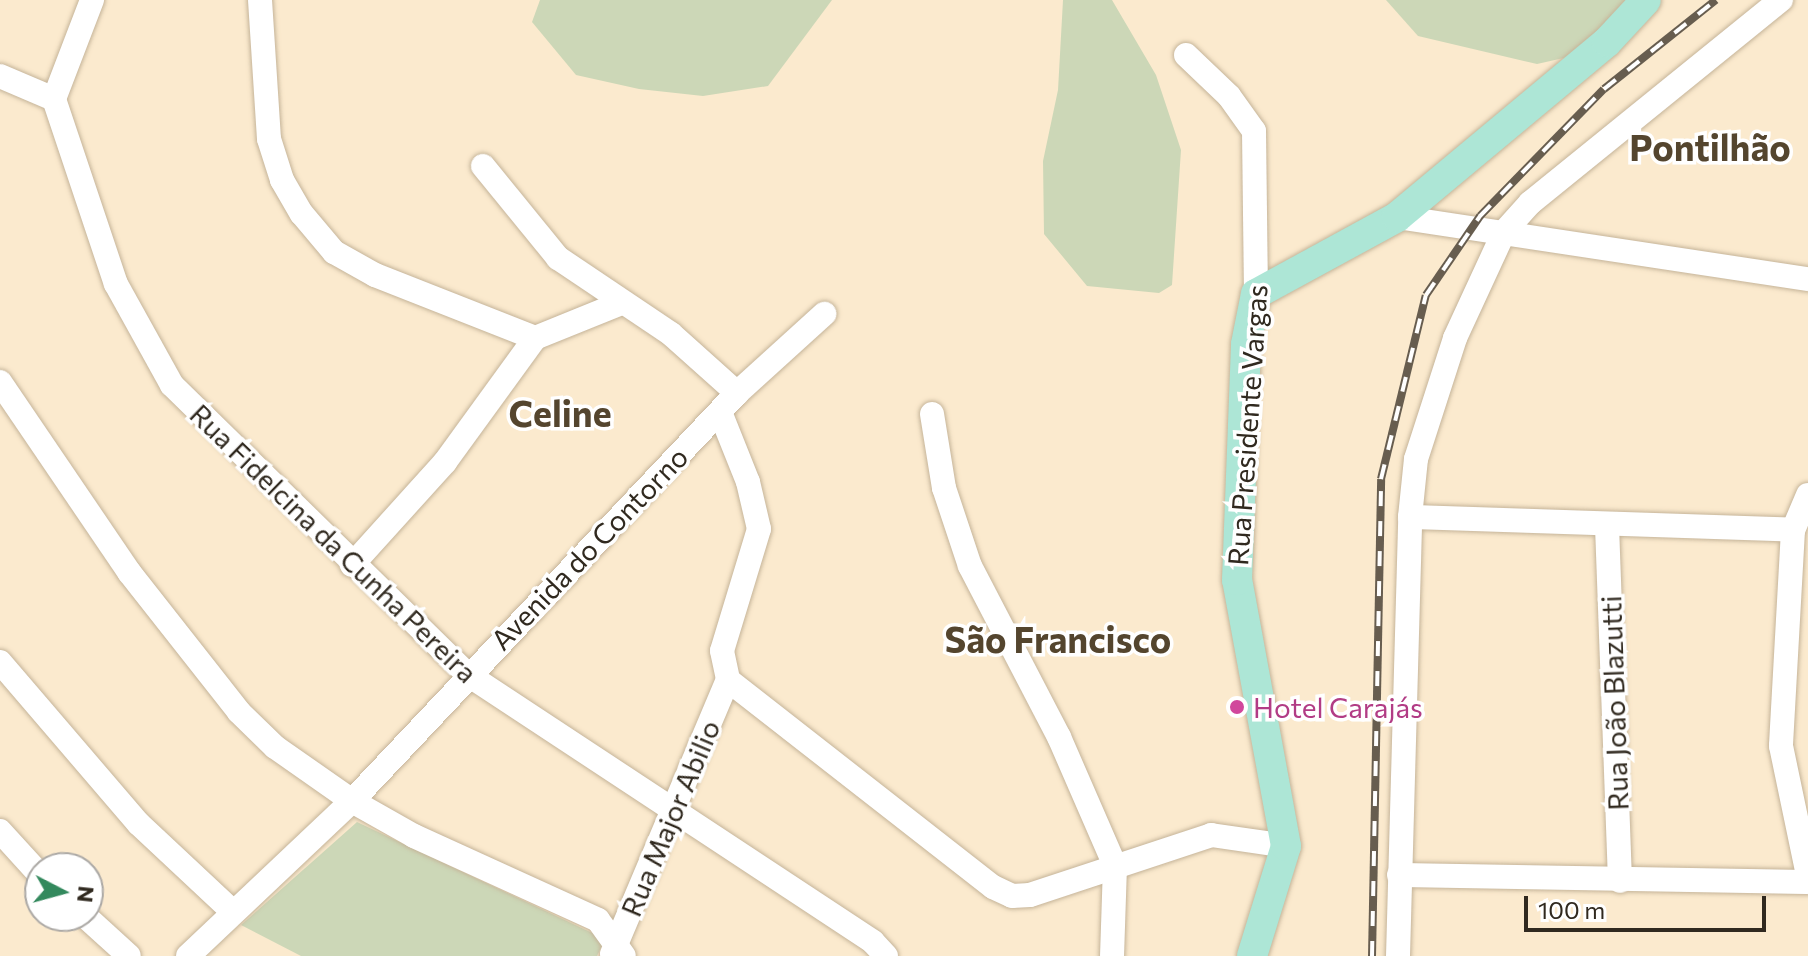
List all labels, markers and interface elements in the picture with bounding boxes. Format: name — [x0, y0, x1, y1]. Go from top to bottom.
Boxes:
district label: Pontilhão — [1629, 125, 1791, 169]
street label: Rua Presidente Vargas — [1220, 283, 1274, 567]
district label: Celine — [508, 391, 612, 435]
street label: Rua Fidelcina da Cunha Pereira — [184, 397, 484, 689]
street label: Avenida do Contorno — [484, 440, 694, 656]
street label: Rua João Blazutti — [1593, 595, 1635, 811]
district label: São Francisco — [945, 617, 1171, 661]
place label: Hotel Carajás — [1253, 690, 1423, 724]
marker: Hotel Carajás — [1228, 698, 1246, 716]
street label: Rua Major Abilio — [614, 715, 726, 921]
north arrow — [24, 852, 104, 932]
scale bar — [1528, 880, 1770, 930]
text: N — [72, 885, 101, 904]
text: 100 m — [1538, 895, 1605, 924]

